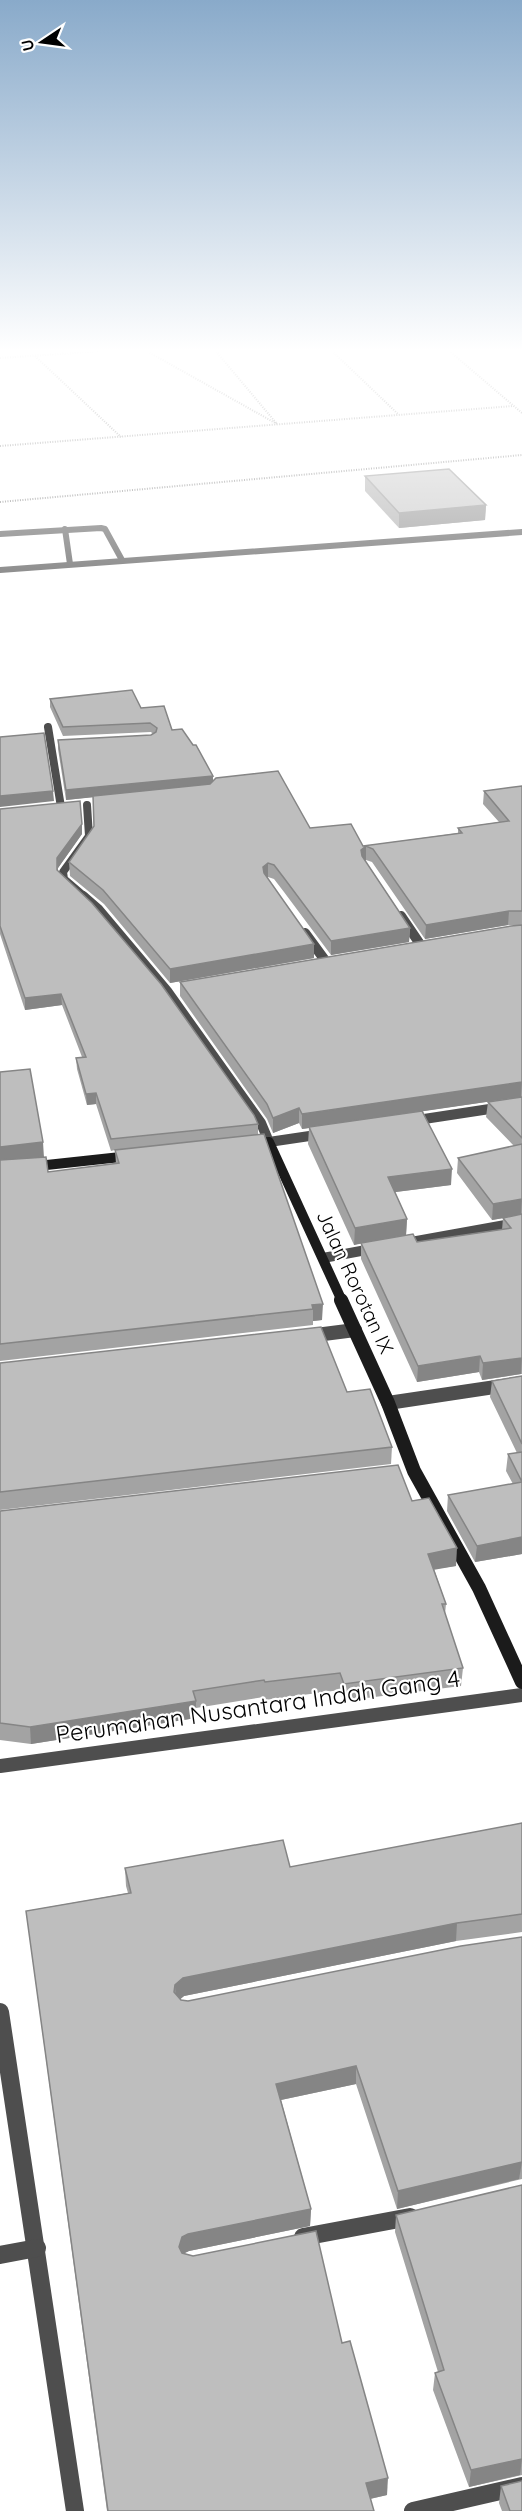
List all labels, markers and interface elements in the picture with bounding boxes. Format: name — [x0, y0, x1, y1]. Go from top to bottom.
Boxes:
north arrow — [12, 12, 72, 72]
text: U — [16, 38, 38, 53]
street label: Jalan Rorotan IX — [311, 1206, 400, 1357]
street label: Perumahan Nusantara Indah Gang 4 — [54, 1663, 462, 1749]

